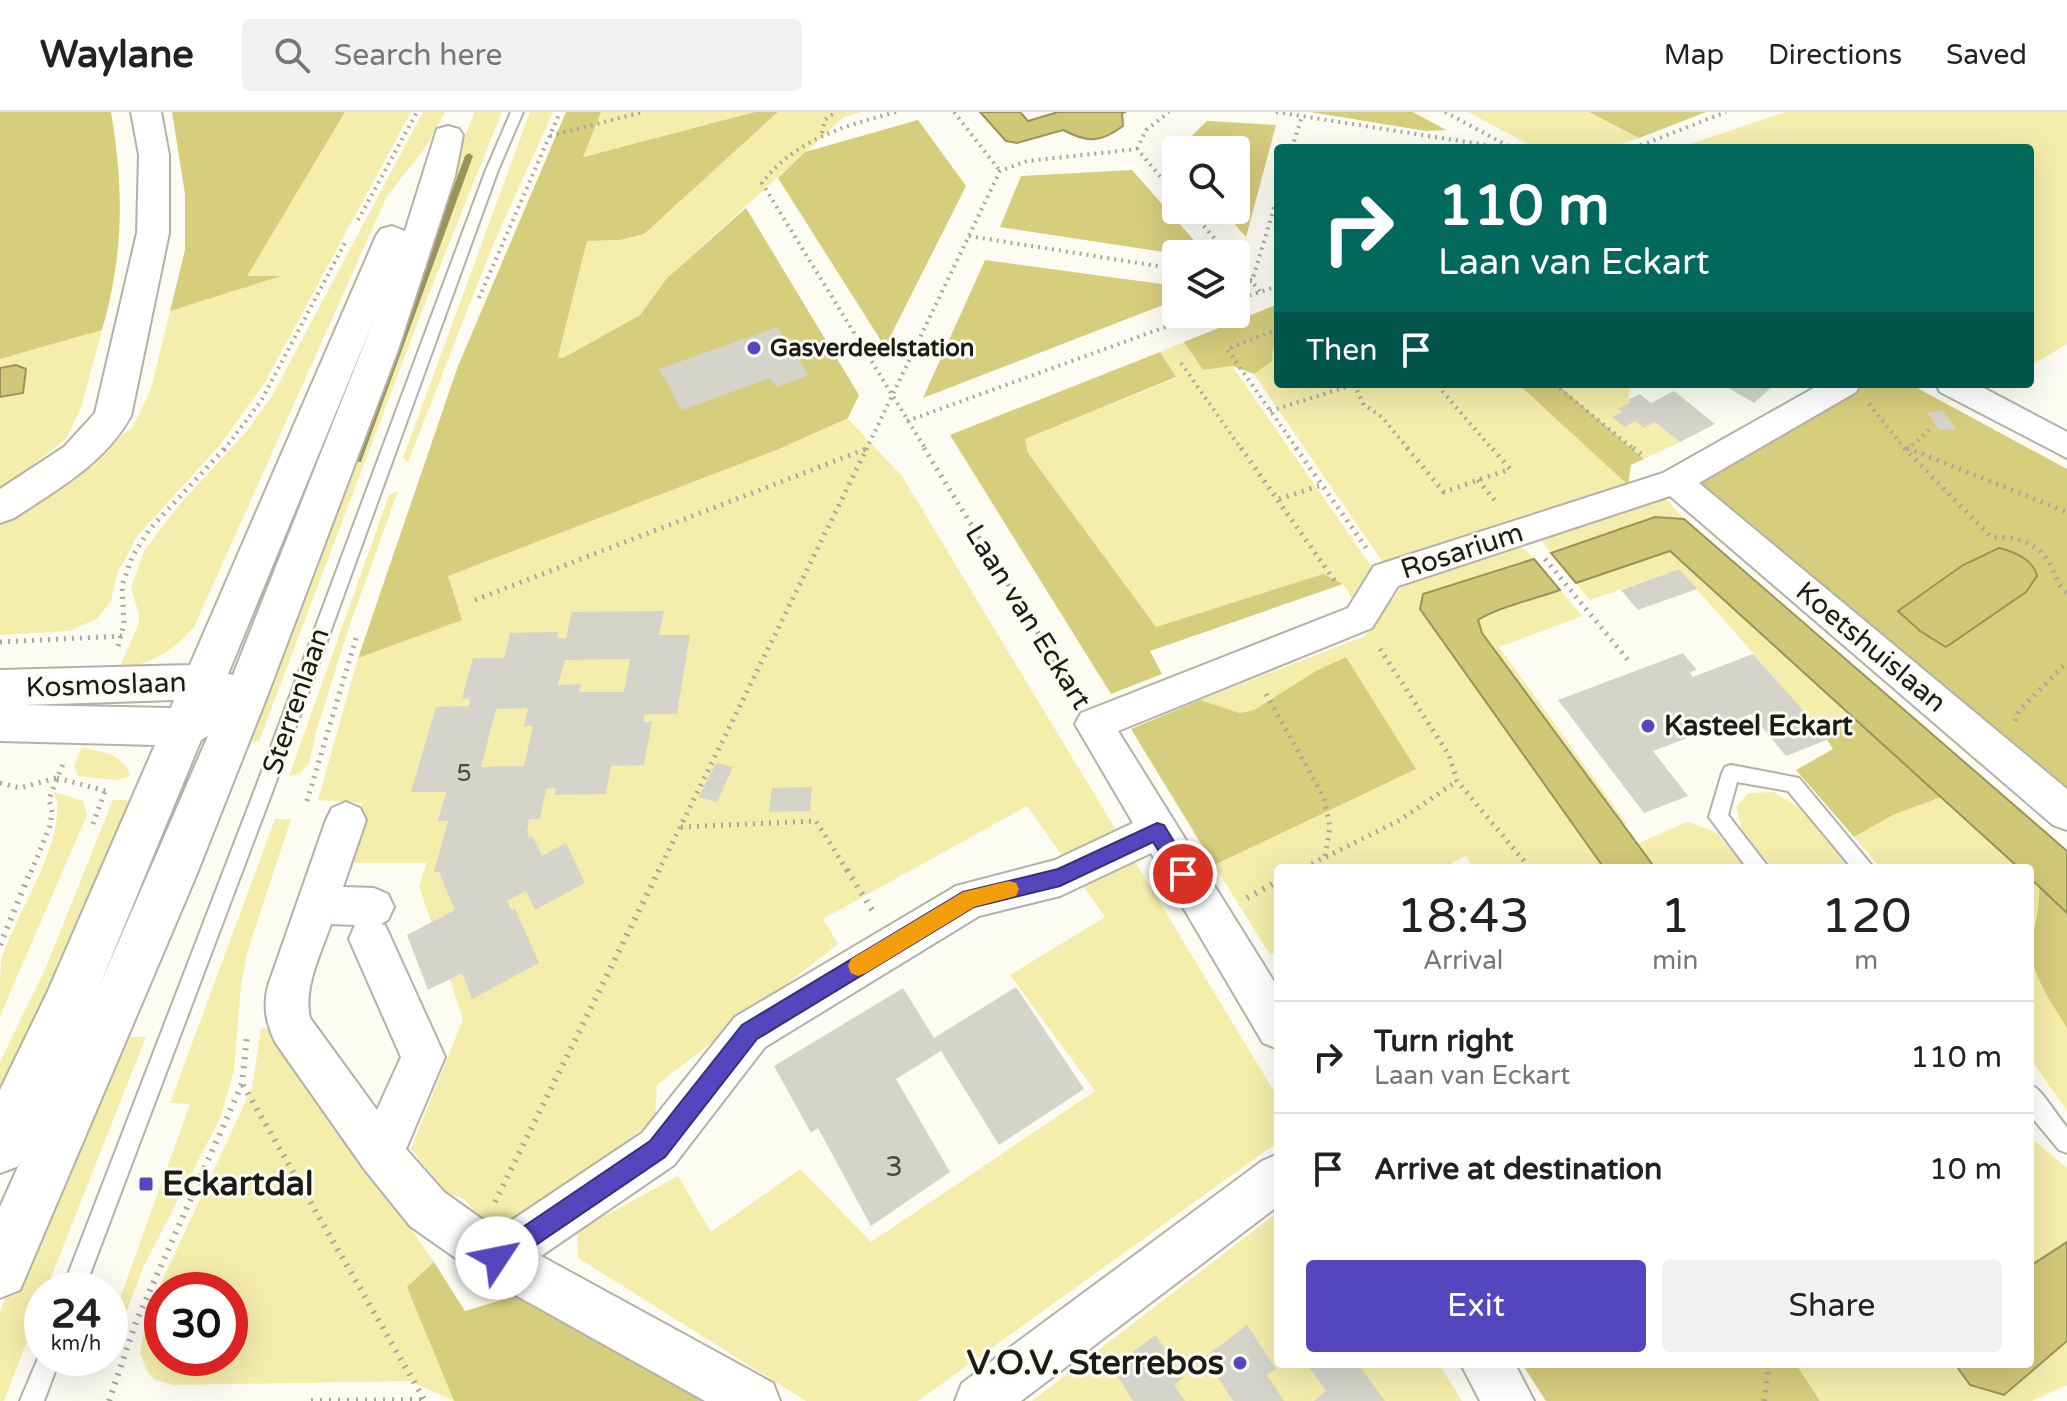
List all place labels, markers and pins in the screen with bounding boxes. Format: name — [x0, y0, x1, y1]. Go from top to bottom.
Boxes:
place label: Gasverdeelstation — [770, 334, 974, 363]
marker: Gasverdeelstation — [745, 339, 763, 357]
place label: Kasteel Eckart — [1664, 709, 1853, 743]
marker: Kasteel Eckart — [1639, 717, 1657, 735]
pin — [1149, 840, 1217, 908]
place label: Eckartdal — [162, 1164, 313, 1205]
marker: Eckartdal — [137, 1175, 155, 1193]
place label: V.O.V. Sterrebos — [967, 1343, 1224, 1384]
marker: V.O.V. Sterrebos — [1231, 1354, 1249, 1372]

